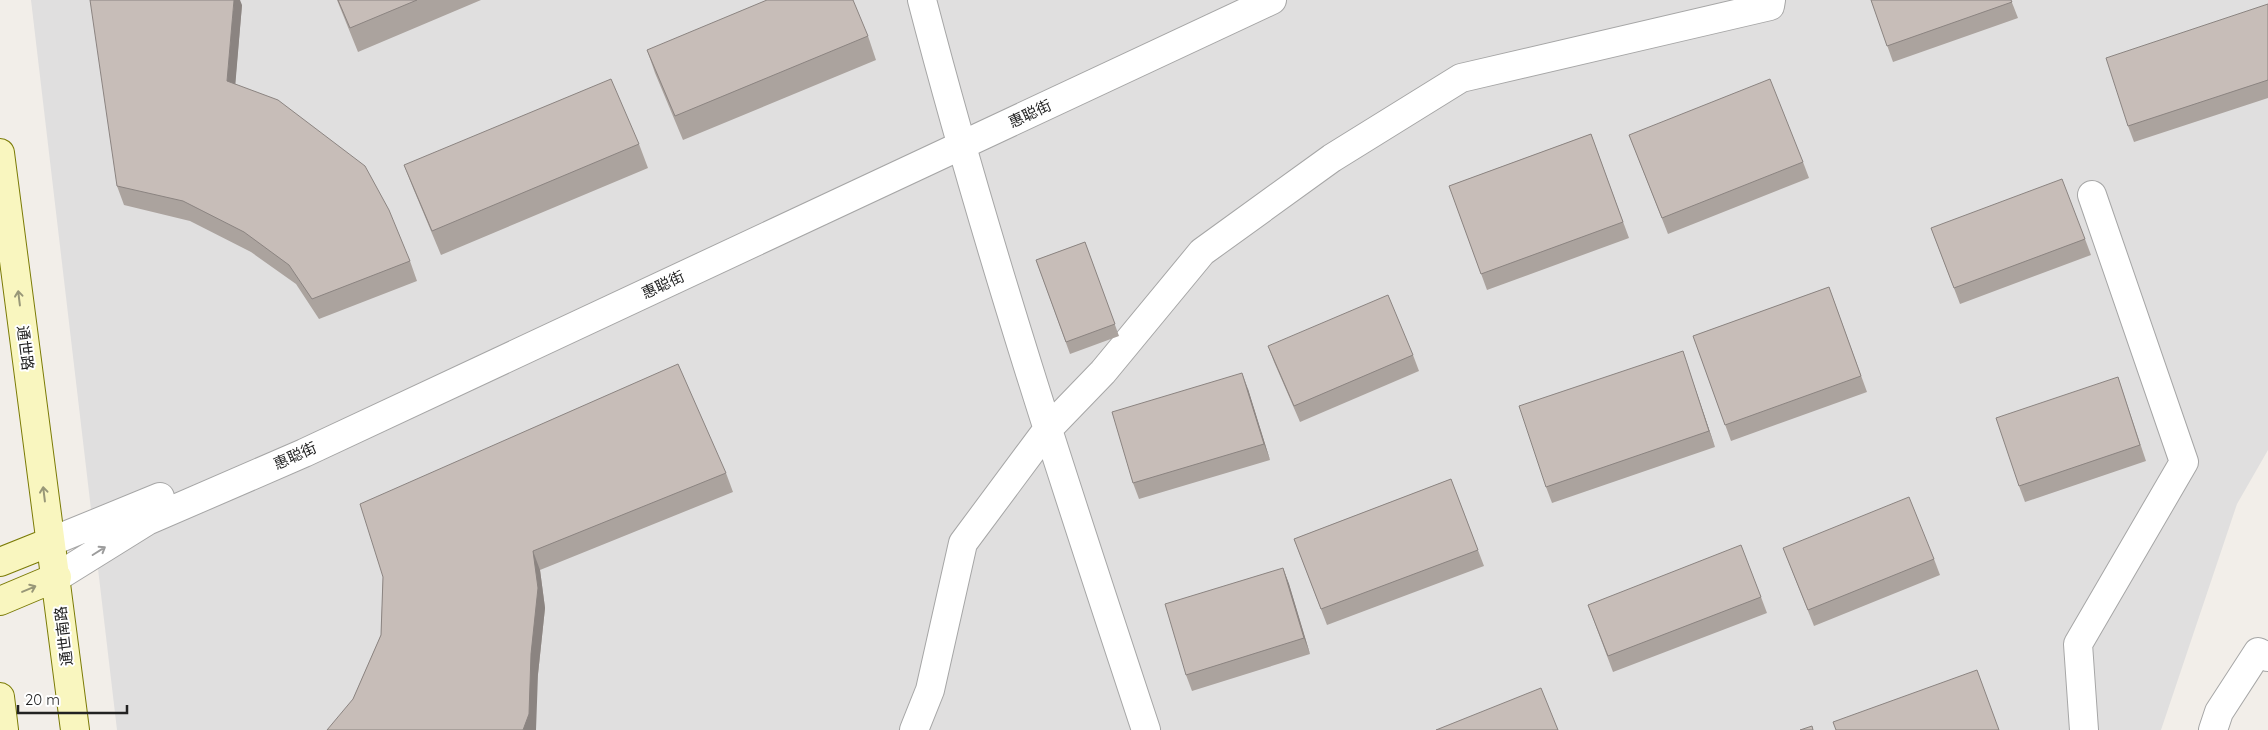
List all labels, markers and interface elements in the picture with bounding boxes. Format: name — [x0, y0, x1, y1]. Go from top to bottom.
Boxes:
street label: 惠聪街 — [1005, 95, 1054, 132]
street label: 惠聪街 — [638, 266, 687, 303]
one-way arrow — [14, 290, 24, 306]
street label: 通世路 — [13, 324, 38, 371]
street label: 惠聪街 — [270, 438, 319, 473]
one-way arrow — [39, 486, 49, 502]
one-way arrow — [91, 546, 105, 556]
one-way arrow — [21, 583, 36, 592]
street label: 通世南路 — [50, 605, 77, 667]
scale bar — [18, 682, 126, 714]
text: 20 m — [25, 690, 60, 709]

